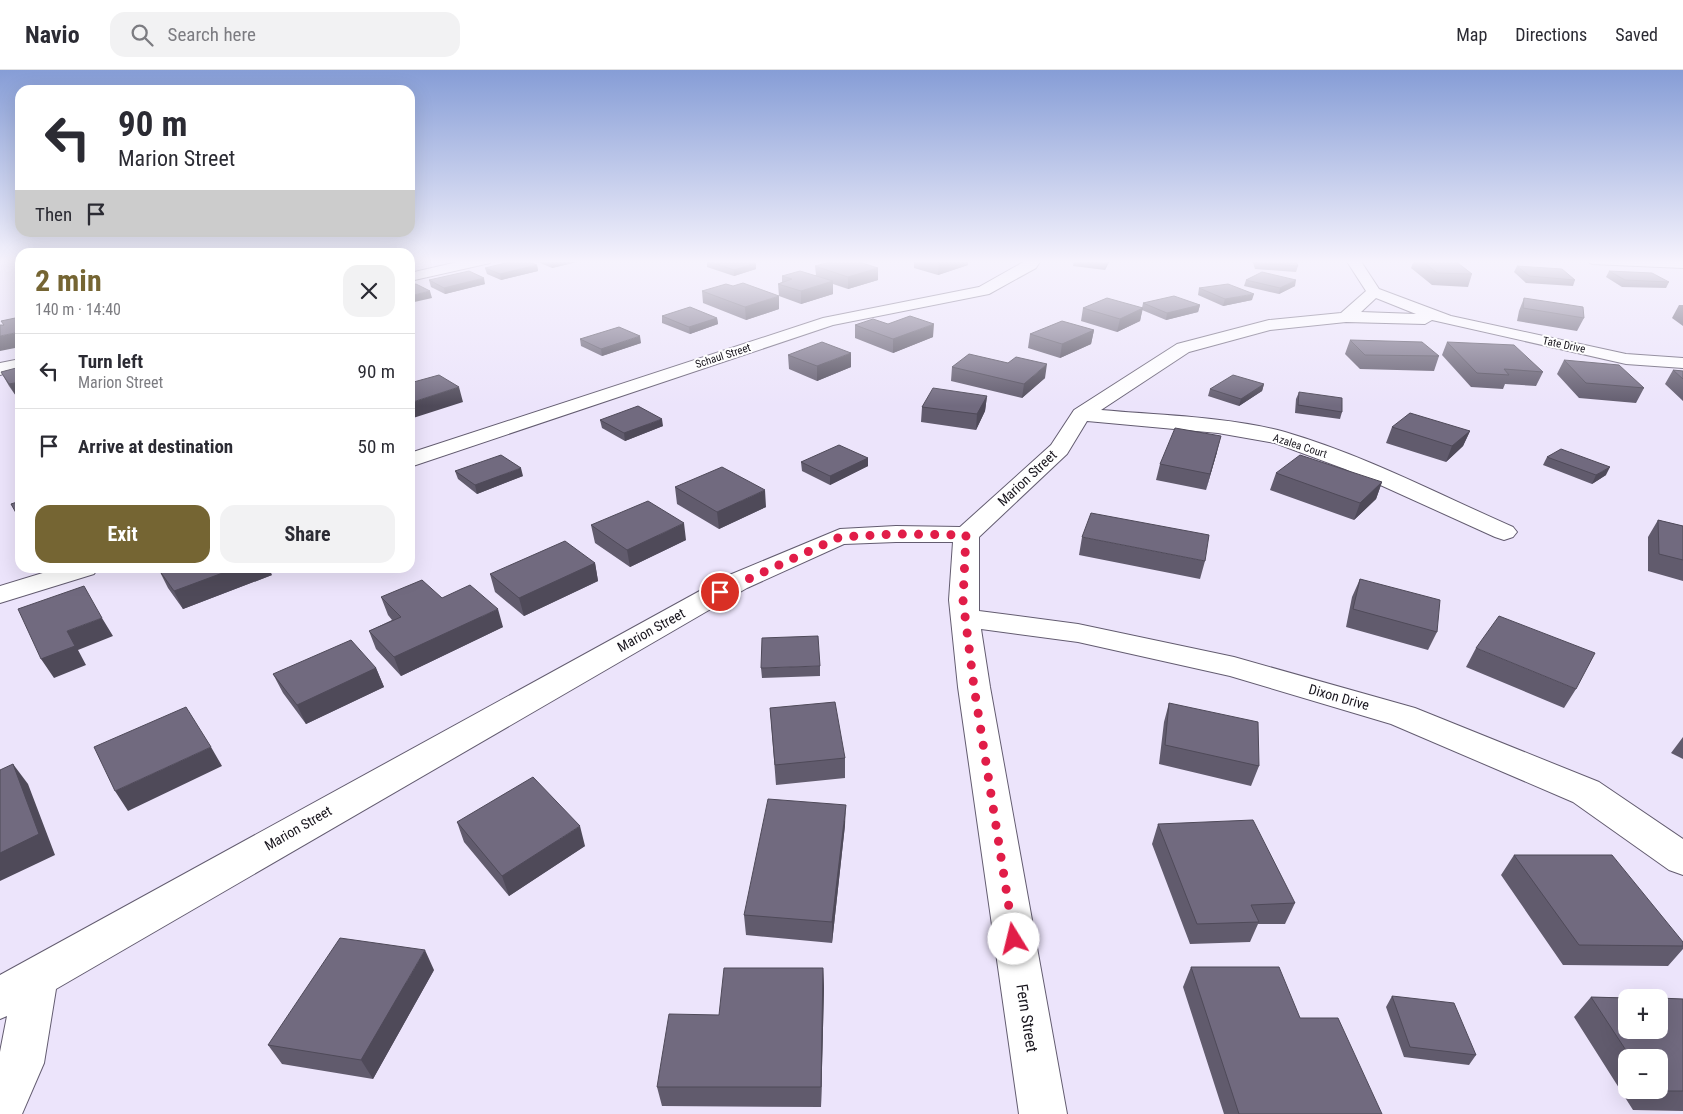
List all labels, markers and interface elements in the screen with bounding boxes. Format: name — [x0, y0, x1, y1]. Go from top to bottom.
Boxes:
search box — [110, 12, 460, 57]
text: Navio — [25, 21, 80, 49]
icon: search — [128, 21, 156, 49]
text: Search here — [168, 23, 256, 46]
text: Map — [1456, 24, 1487, 45]
text: Directions — [1515, 24, 1587, 45]
text: Saved — [1615, 24, 1658, 45]
text: 90 m — [118, 104, 187, 145]
icon: left — [35, 105, 100, 170]
text: Marion Street — [118, 146, 235, 171]
icon: arrive — [82, 200, 110, 228]
text: Then — [35, 203, 72, 226]
text: 2 min — [35, 263, 102, 298]
button: close — [343, 265, 395, 317]
text: 140 m · 14:40 — [35, 300, 121, 319]
street label: Tate Drive — [1541, 334, 1587, 356]
street label: Schaul Street — [694, 341, 752, 371]
text: Turn left — [78, 350, 143, 373]
icon: left — [35, 357, 63, 385]
text: 90 m — [358, 360, 395, 383]
text: Marion Street — [78, 373, 163, 392]
street label: Azalea Court — [1271, 431, 1329, 461]
icon: arrive — [35, 432, 63, 460]
text: Arrive at destination — [78, 435, 233, 458]
text: 50 m — [358, 435, 395, 458]
street label: Marion Street — [994, 447, 1060, 509]
button: Exit — [35, 505, 210, 563]
button: Share — [220, 505, 395, 563]
pin — [699, 571, 741, 613]
icon: arrive — [706, 578, 734, 606]
street label: Marion Street — [615, 605, 687, 655]
street label: Dixon Drive — [1307, 681, 1372, 713]
street label: Marion Street — [262, 802, 334, 854]
position arrow — [987, 912, 1039, 964]
street label: Fern Street — [1012, 983, 1042, 1054]
map controls — [1618, 989, 1668, 1099]
button: + — [1618, 989, 1668, 1039]
button: − — [1618, 1049, 1668, 1099]

